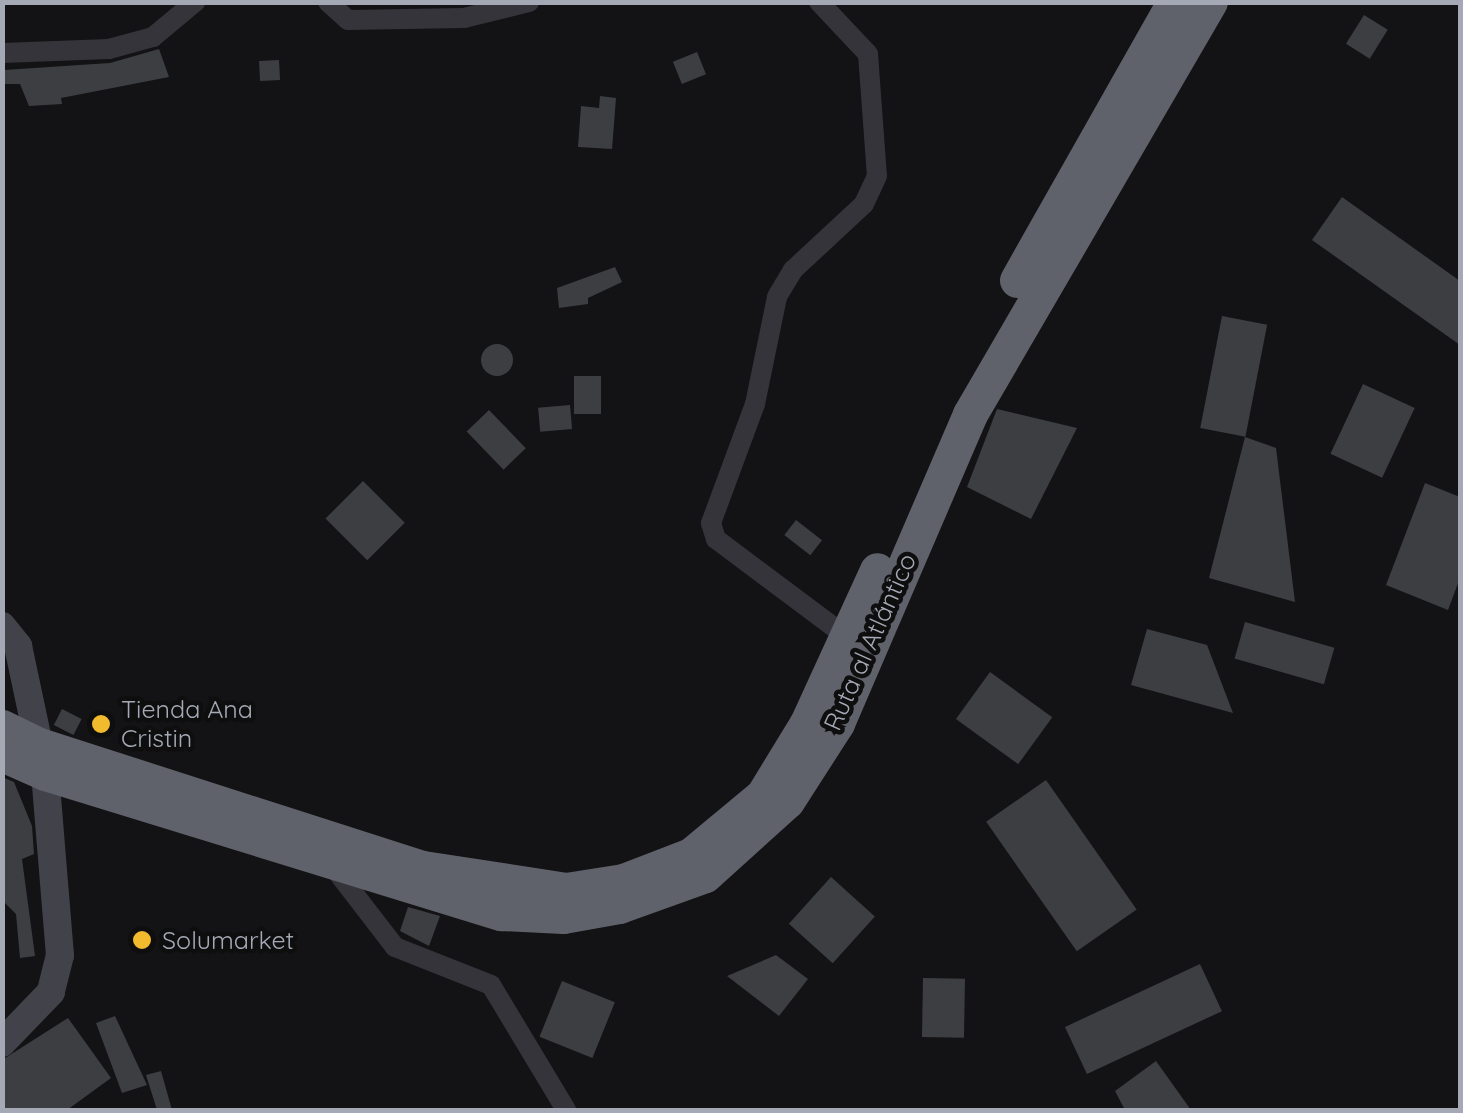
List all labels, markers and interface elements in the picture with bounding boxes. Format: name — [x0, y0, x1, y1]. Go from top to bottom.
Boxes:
street label: Ruta al Atlántico — [818, 549, 922, 735]
place label: Tienda Ana Cristin — [121, 695, 253, 754]
marker: Tienda Ana Cristin — [90, 713, 112, 735]
place label: Solumarket — [162, 925, 294, 955]
marker: Solumarket — [131, 929, 153, 951]

